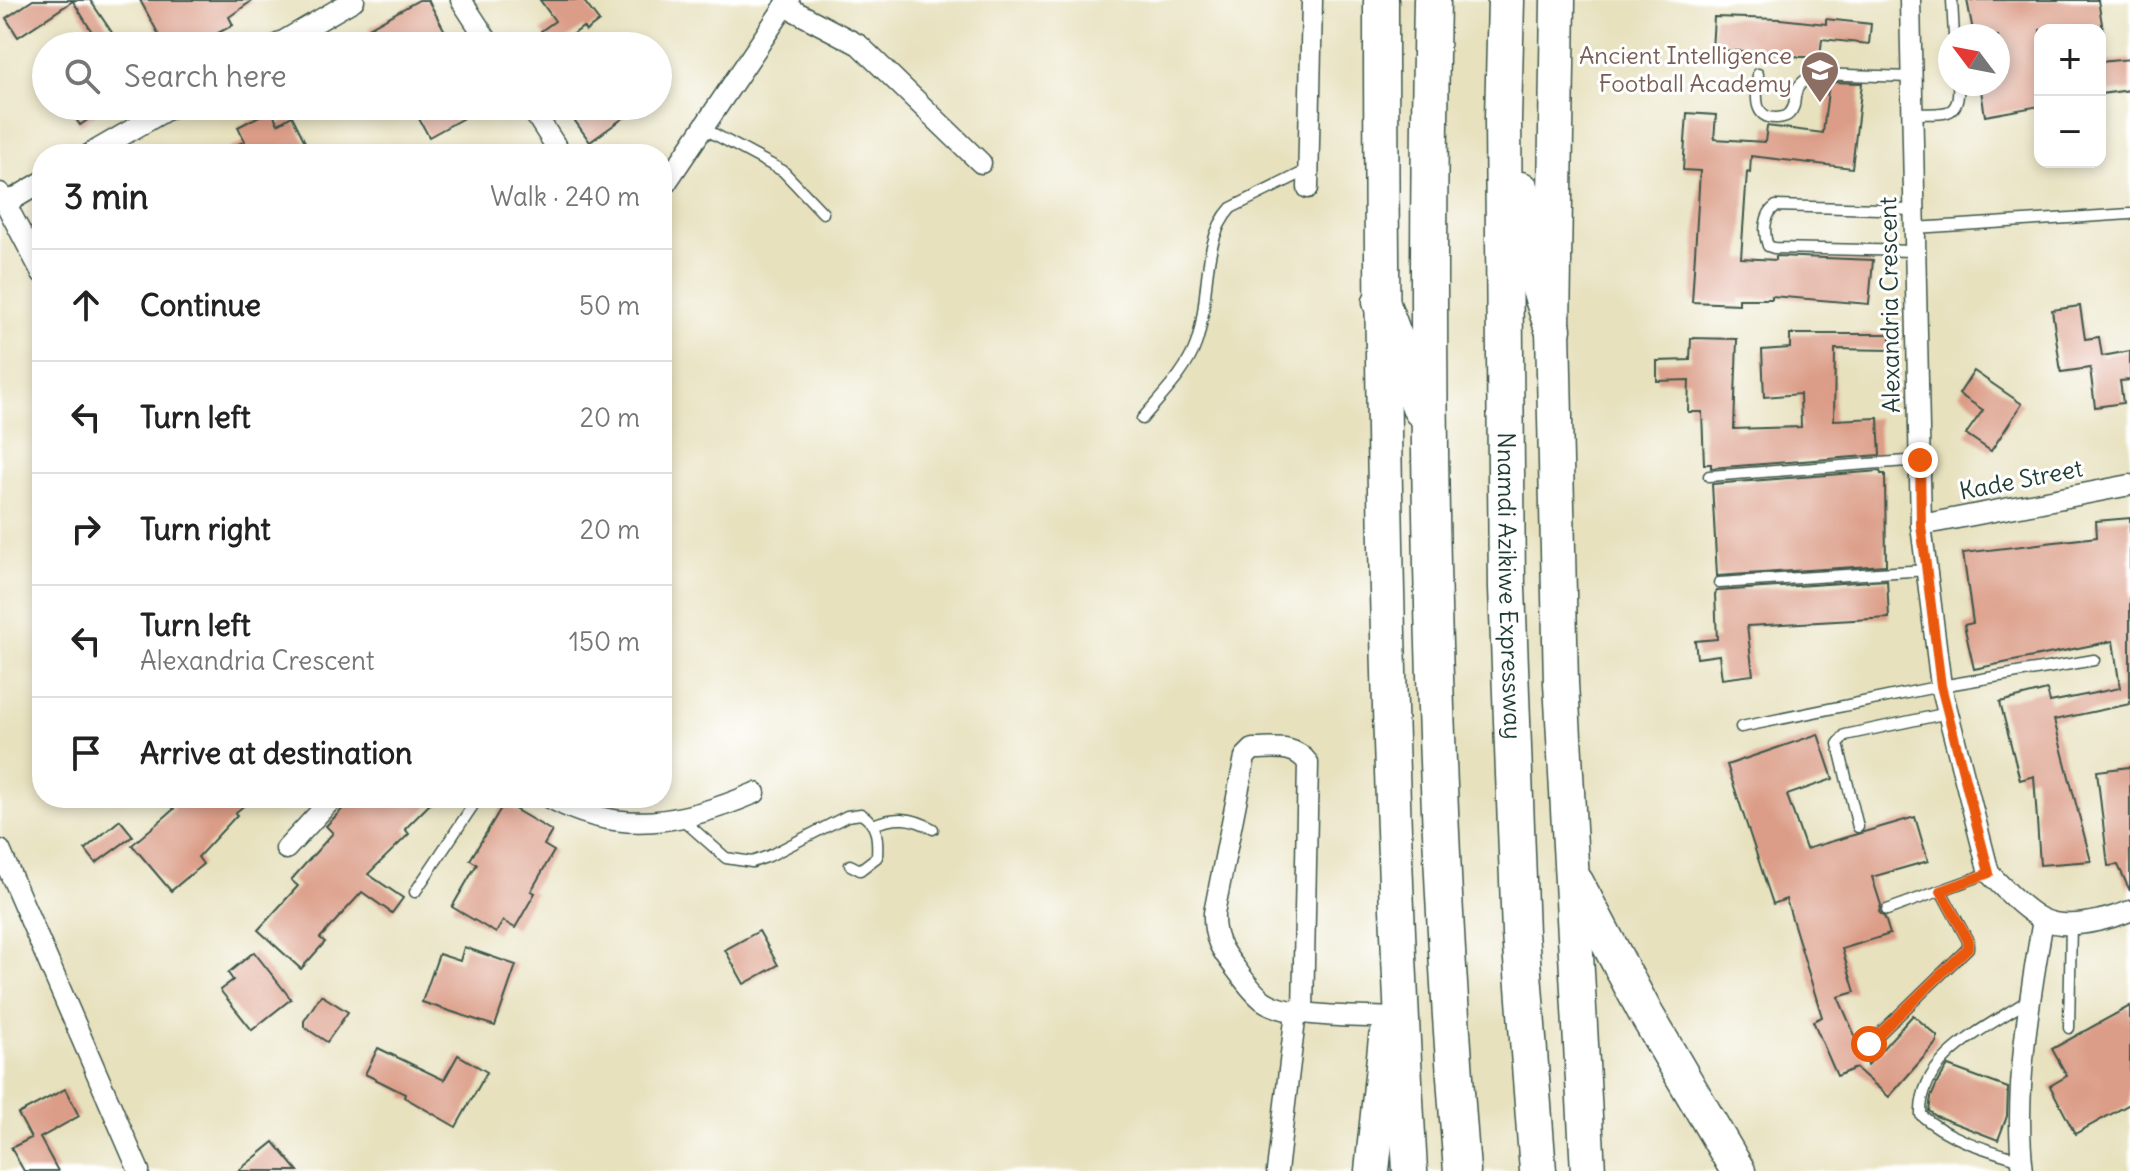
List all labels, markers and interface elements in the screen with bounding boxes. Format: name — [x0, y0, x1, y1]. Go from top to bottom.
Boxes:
north arrow — [1938, 24, 2010, 96]
map controls — [2034, 24, 2106, 168]
button: + — [2034, 24, 2106, 96]
search box — [32, 32, 672, 120]
place label: Ancient Intelligence Football Academy — [1579, 40, 1792, 98]
school or university icon: Ancient Intelligence Football Academy — [1799, 49, 1841, 104]
icon: search — [60, 54, 104, 98]
text: Search here — [124, 57, 287, 95]
button: − — [2034, 96, 2106, 168]
text: 3 min — [64, 175, 149, 218]
text: Walk · 240 m — [490, 180, 640, 213]
street label: Alexandria Crescent — [1872, 197, 1906, 414]
icon: ahead — [64, 283, 108, 327]
text: Continue — [140, 286, 261, 324]
text: 50 m — [579, 289, 640, 322]
icon: left — [64, 395, 108, 439]
text: Turn left — [140, 398, 251, 436]
text: 20 m — [580, 401, 640, 434]
street label: Nnamdi Azikiwe Expressway — [1492, 432, 1529, 740]
route end — [1902, 442, 1938, 478]
street label: Kade Street — [1957, 452, 2085, 506]
icon: right — [64, 507, 108, 551]
text: Turn right — [140, 510, 271, 548]
text: 20 m — [580, 513, 640, 546]
text: Turn left — [140, 606, 251, 644]
icon: left — [64, 619, 108, 663]
text: 150 m — [569, 625, 640, 658]
text: Alexandria Crescent — [140, 644, 375, 677]
icon: arrive — [64, 731, 108, 775]
text: Arrive at destination — [140, 734, 412, 772]
route start — [1851, 1026, 1887, 1062]

